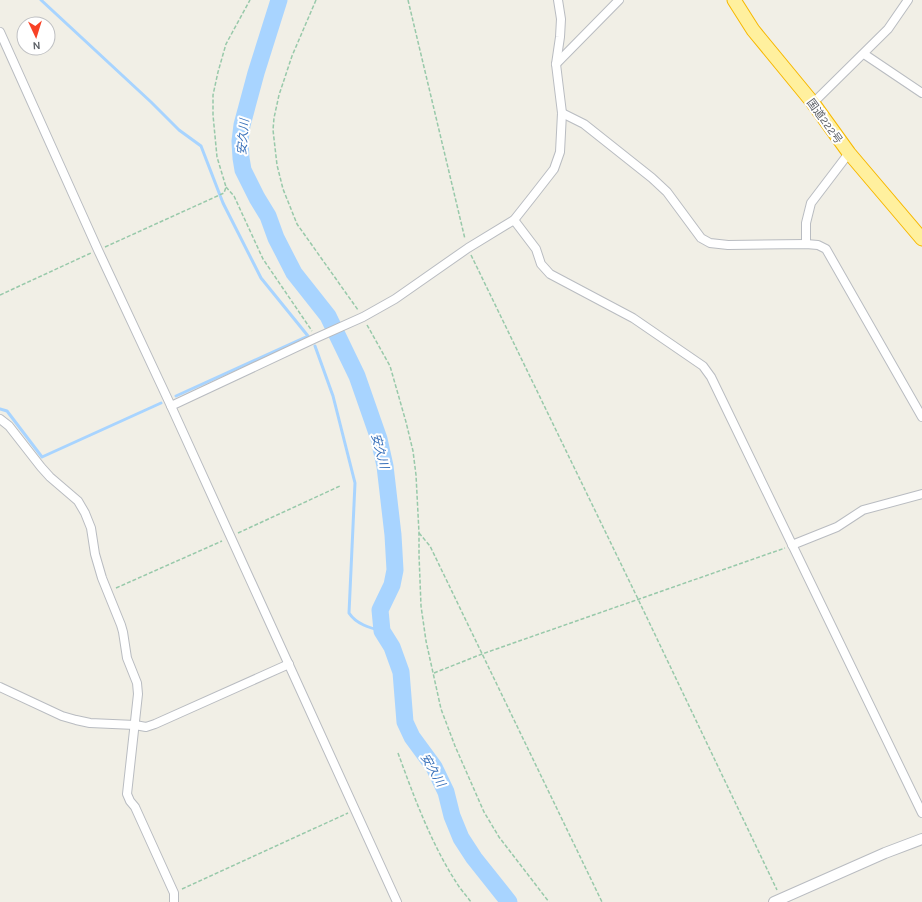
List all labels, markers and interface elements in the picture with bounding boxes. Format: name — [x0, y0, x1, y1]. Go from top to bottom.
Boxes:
north arrow — [16, 16, 56, 56]
text: N — [32, 39, 41, 52]
street label: 国道222号 — [804, 96, 845, 146]
water label: 安久川 — [234, 116, 252, 156]
water label: 安久川 — [369, 432, 392, 472]
water label: 安久川 — [418, 751, 449, 791]

